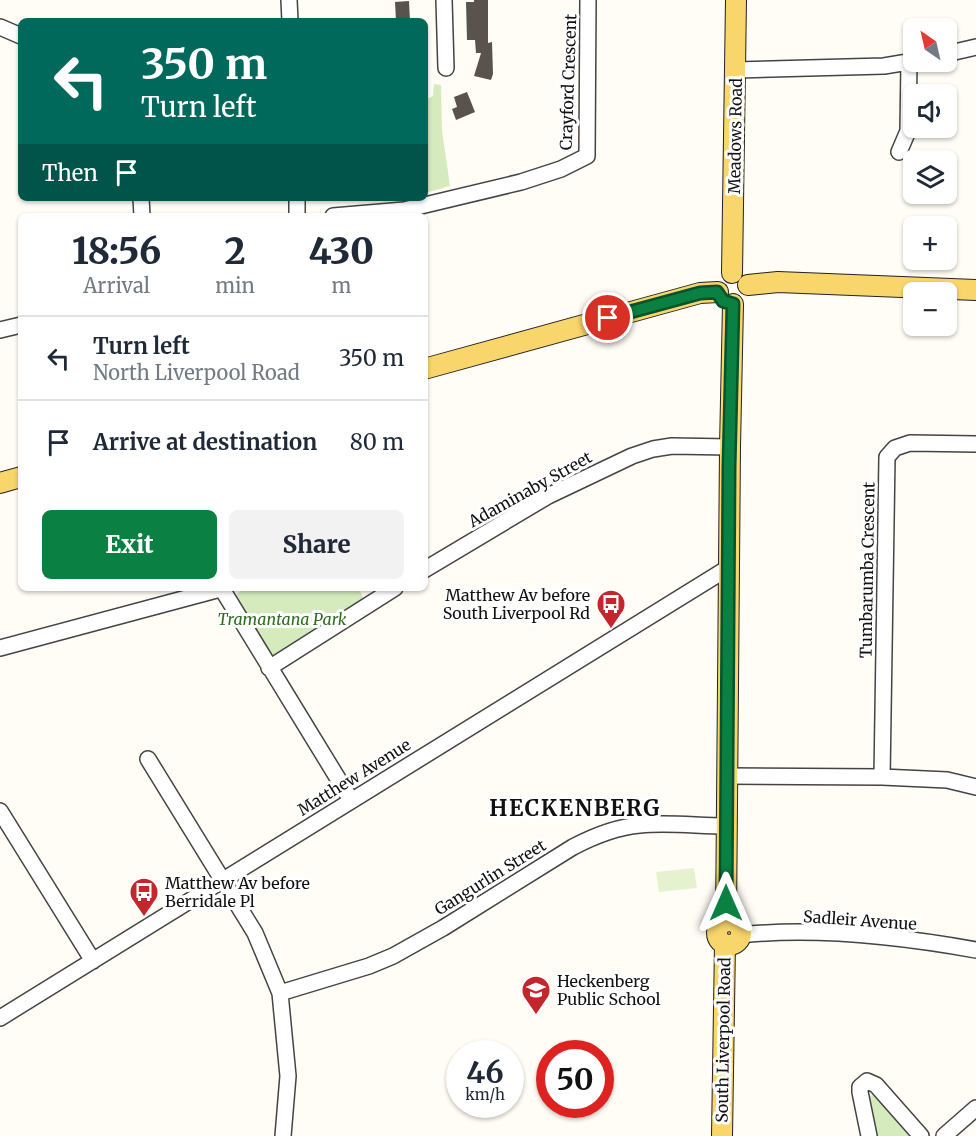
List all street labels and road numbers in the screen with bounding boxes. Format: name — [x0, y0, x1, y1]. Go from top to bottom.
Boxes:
street label: Crayford Crescent — [556, 13, 580, 151]
street label: Meadows Road — [724, 78, 746, 194]
street label: Adaminaby Street — [464, 446, 596, 532]
street label: Tumbarumba Crescent — [855, 481, 879, 658]
street label: Matthew Avenue — [294, 734, 414, 820]
street label: Gangurlin Street — [431, 834, 550, 919]
street label: Sadleir Avenue — [803, 906, 917, 934]
street label: South Liverpool Road — [712, 957, 734, 1123]

